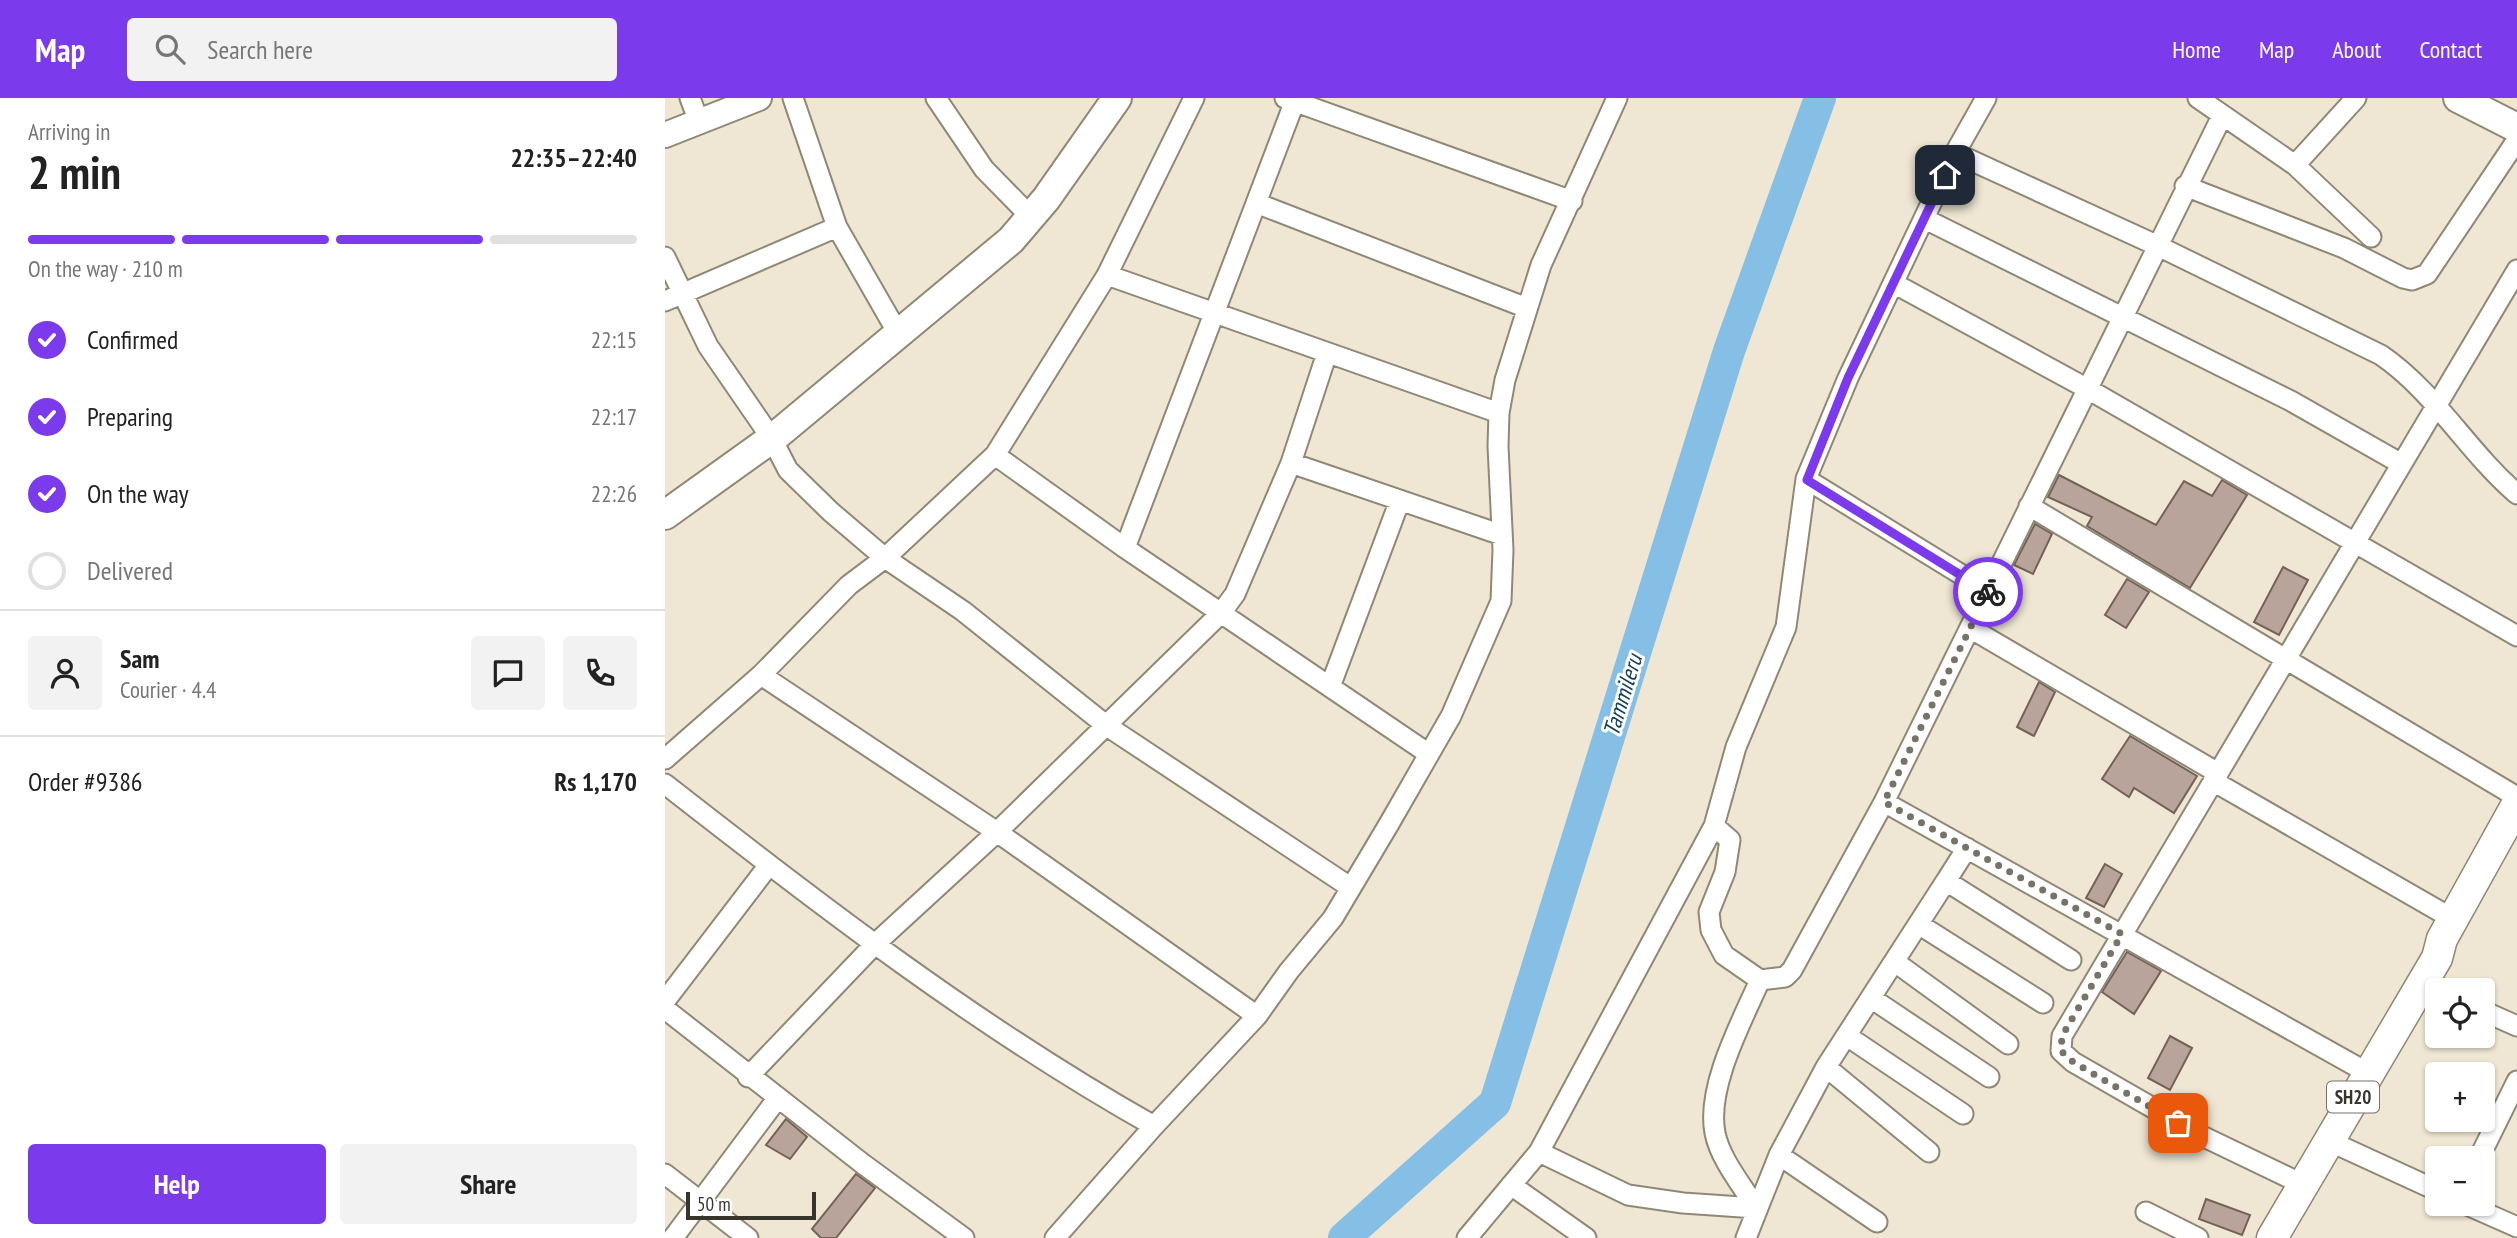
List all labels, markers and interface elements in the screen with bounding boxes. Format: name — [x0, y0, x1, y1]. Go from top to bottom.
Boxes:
search box — [127, 18, 617, 81]
text: Map — [35, 28, 85, 71]
icon: search — [151, 30, 189, 68]
text: Search here — [207, 33, 313, 66]
text: Home — [2172, 34, 2221, 65]
text: Map — [2259, 34, 2294, 65]
text: About — [2332, 34, 2381, 65]
text: Contact — [2419, 34, 2482, 65]
text: Arriving in — [28, 117, 110, 146]
text: 22:35–22:40 — [510, 141, 637, 174]
text: 2 min — [28, 142, 121, 202]
pin — [1915, 145, 1975, 205]
icon: home — [1926, 156, 1964, 194]
text: On the way · 210 m — [28, 254, 183, 283]
icon: check — [28, 321, 66, 359]
text: Confirmed — [87, 323, 178, 356]
text: 22:15 — [591, 325, 637, 354]
icon: check — [28, 398, 66, 436]
text: Preparing — [87, 400, 173, 433]
text: 22:17 — [591, 402, 637, 431]
icon: check — [28, 475, 66, 513]
text: On the way — [87, 477, 189, 510]
text: 22:26 — [591, 479, 637, 508]
text: Delivered — [87, 554, 173, 587]
courier — [1953, 557, 2023, 627]
icon: bike — [1969, 573, 2007, 611]
button: person — [28, 636, 102, 710]
button: chat — [471, 636, 545, 710]
button: phone — [563, 636, 637, 710]
text: Sam — [120, 642, 159, 675]
water label: Tammileru — [1596, 649, 1649, 739]
text: Courier · 4.4 — [120, 675, 216, 704]
text: Order #9386 — [28, 765, 143, 798]
text: Rs 1,170 — [554, 765, 637, 798]
map controls — [2425, 978, 2495, 1216]
button: locate — [2425, 978, 2495, 1048]
button: + — [2425, 1062, 2495, 1132]
road number: SH20 — [2327, 1082, 2379, 1113]
pin — [2148, 1093, 2208, 1153]
icon: bag — [2159, 1104, 2197, 1142]
button: Help — [28, 1144, 326, 1224]
button: Share — [340, 1144, 637, 1224]
button: − — [2425, 1146, 2495, 1216]
scale bar — [686, 1189, 815, 1221]
text: 50 m — [697, 1192, 731, 1216]

